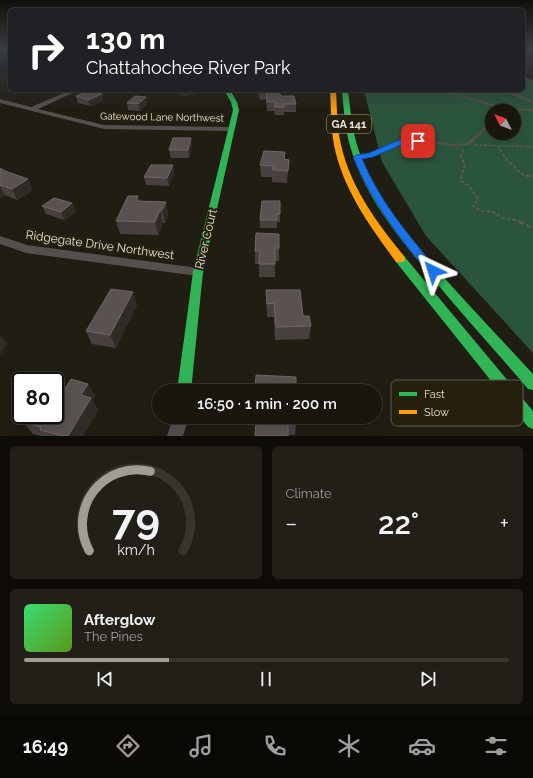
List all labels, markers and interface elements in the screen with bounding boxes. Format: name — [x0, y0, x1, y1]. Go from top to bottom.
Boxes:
text: 130 m — [86, 23, 165, 56]
icon: right — [20, 24, 72, 76]
text: Chattahochee River Park — [86, 57, 290, 78]
north arrow — [485, 104, 521, 140]
map controls — [485, 104, 521, 140]
street label: Gatewood Lane Northwest — [100, 110, 225, 124]
road number: GA 141 — [327, 115, 371, 133]
pin — [401, 124, 435, 158]
icon: arrive — [407, 130, 429, 152]
street label: River Court — [192, 208, 220, 270]
street label: Ridgegate Drive Northwest — [25, 228, 175, 262]
position arrow — [412, 250, 454, 292]
speed limit sign: 80 — [12, 372, 64, 424]
legend — [391, 380, 523, 426]
text: Fast — [424, 388, 445, 401]
text: 16:50 · 1 min · 200 m — [197, 395, 337, 413]
text: Slow — [424, 406, 449, 419]
text: Climate — [286, 486, 332, 501]
text: 79 — [112, 494, 160, 543]
text: 22° — [378, 506, 419, 541]
text: − — [286, 510, 297, 536]
text: + — [500, 510, 509, 536]
text: km/h — [117, 541, 155, 557]
text: Afterglow — [84, 611, 155, 629]
text: The Pines — [84, 629, 143, 644]
icon: previous — [94, 668, 116, 690]
icon: pause — [255, 668, 277, 690]
icon: next — [417, 668, 439, 690]
icon: directions — [114, 732, 142, 760]
icon: music — [187, 732, 215, 760]
icon: phone — [261, 732, 289, 760]
icon: climate — [335, 732, 363, 760]
icon: car — [408, 732, 436, 760]
icon: filters — [482, 732, 510, 760]
text: 16:49 — [23, 736, 68, 757]

